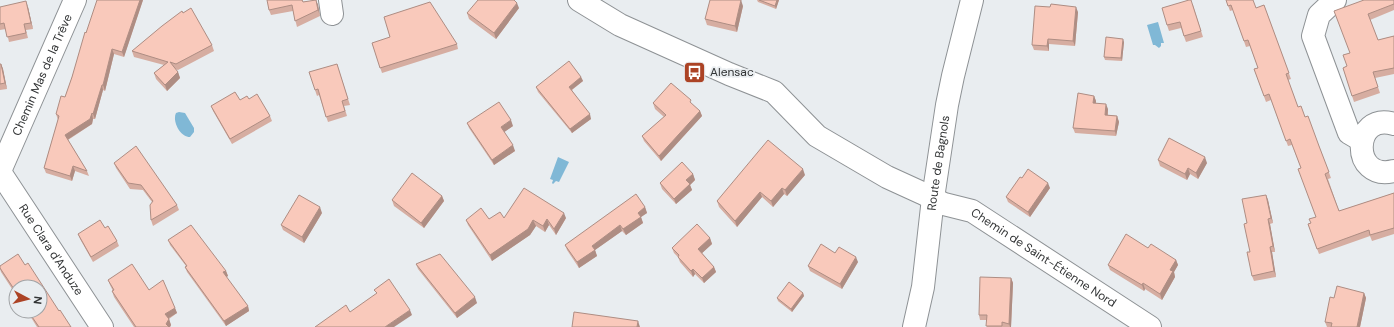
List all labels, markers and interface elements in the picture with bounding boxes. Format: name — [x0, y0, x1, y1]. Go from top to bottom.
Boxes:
street label: Chemin Mas de la Trêve — [8, 11, 76, 138]
bus stop icon: Alensac — [682, 59, 708, 85]
place label: Alensac — [710, 64, 754, 80]
street label: Route de Bagnols — [924, 114, 953, 211]
street label: Rue Clara d'Anduze — [15, 201, 87, 299]
street label: Chemin de Saint-Étienne Nord — [968, 204, 1119, 311]
north arrow — [8, 279, 48, 319]
text: N — [30, 295, 45, 305]

